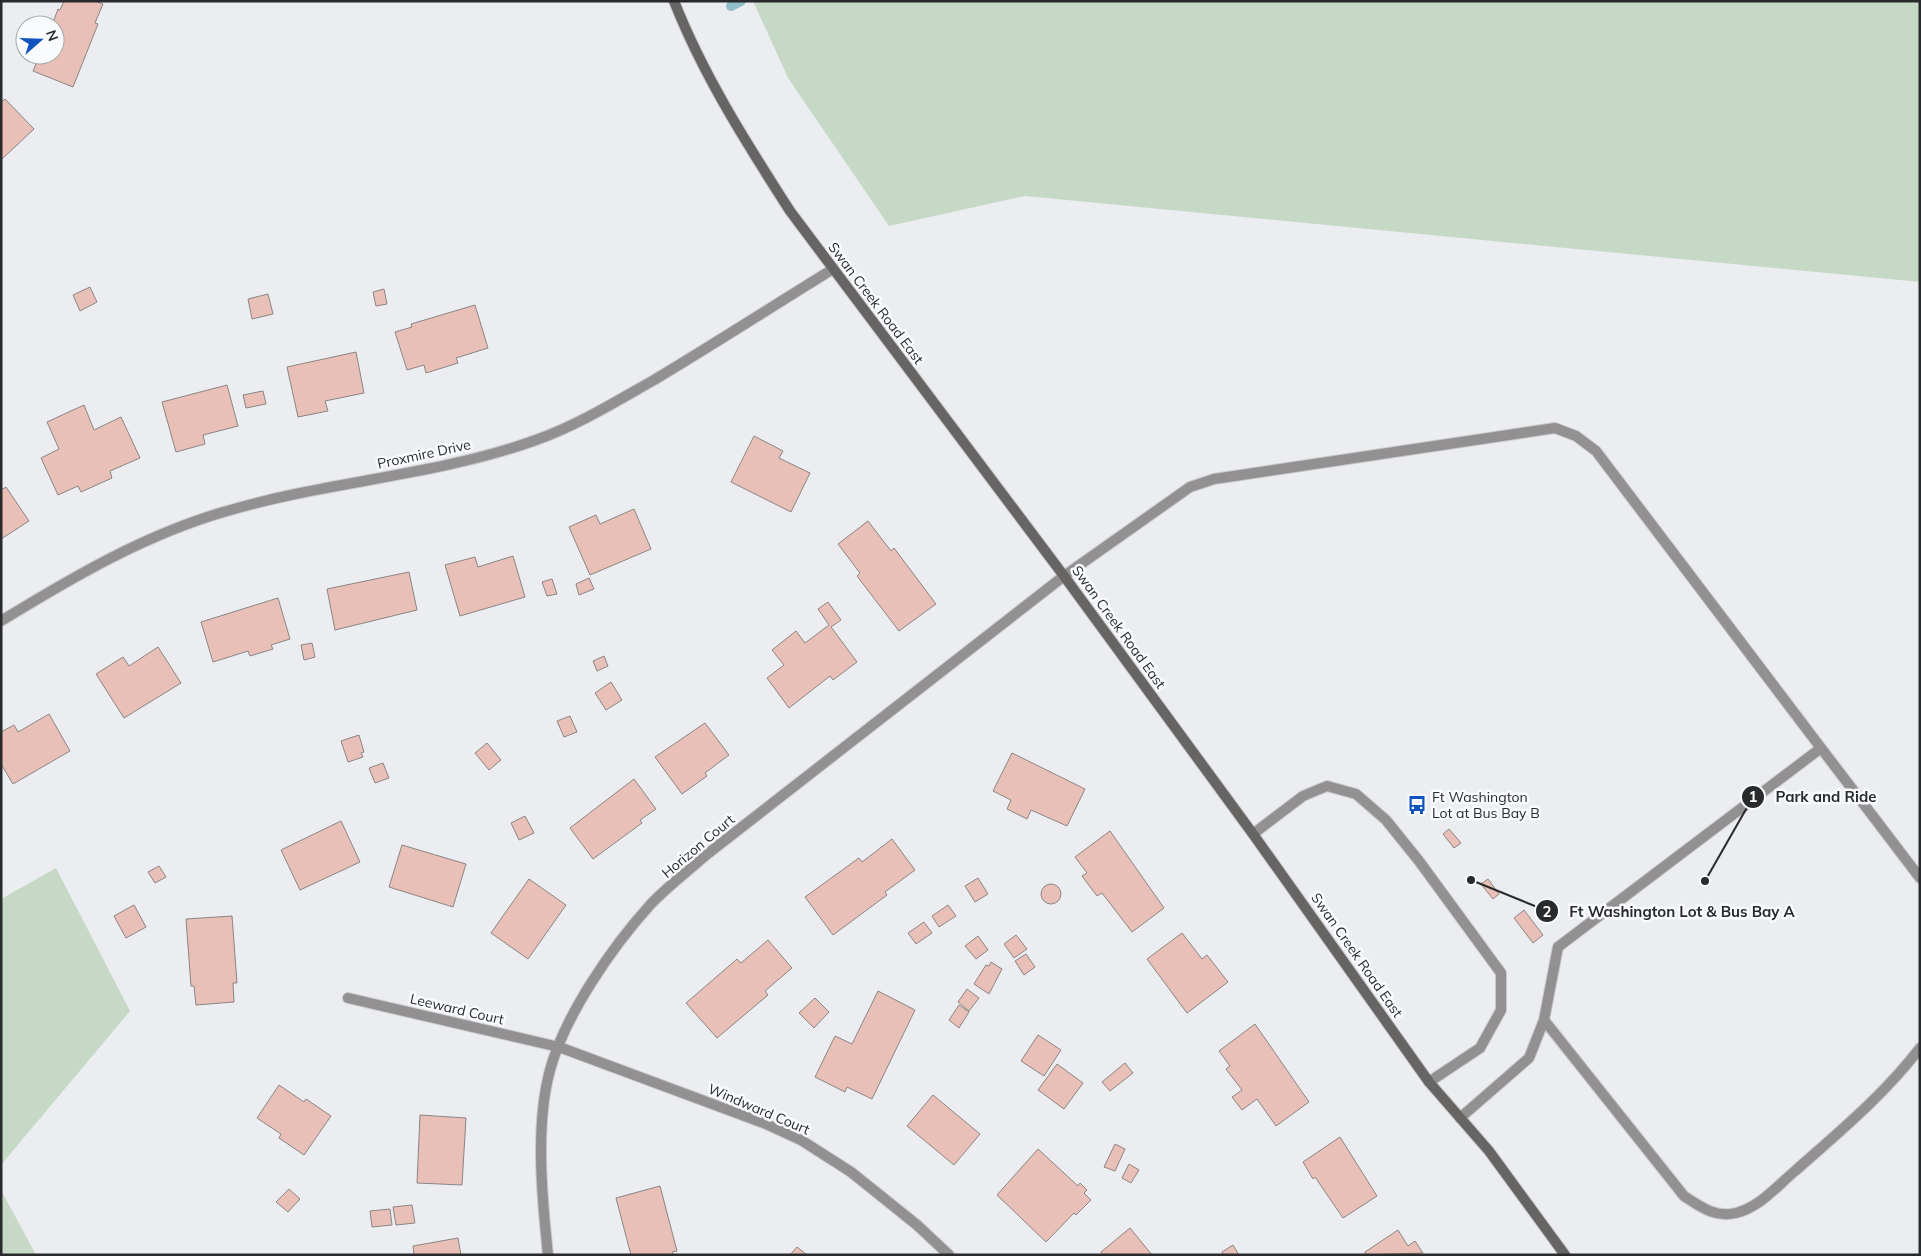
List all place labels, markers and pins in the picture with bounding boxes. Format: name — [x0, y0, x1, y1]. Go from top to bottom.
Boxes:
callout: Park and Ride — [1740, 782, 1886, 812]
place label: Ft Washington Lot at Bus Bay B — [1432, 788, 1540, 822]
bus stop icon: Ft Washington Lot at Bus Bay B — [1406, 794, 1428, 816]
callout: Ft Washington Lot & Bus Bay A — [1535, 896, 1805, 926]

